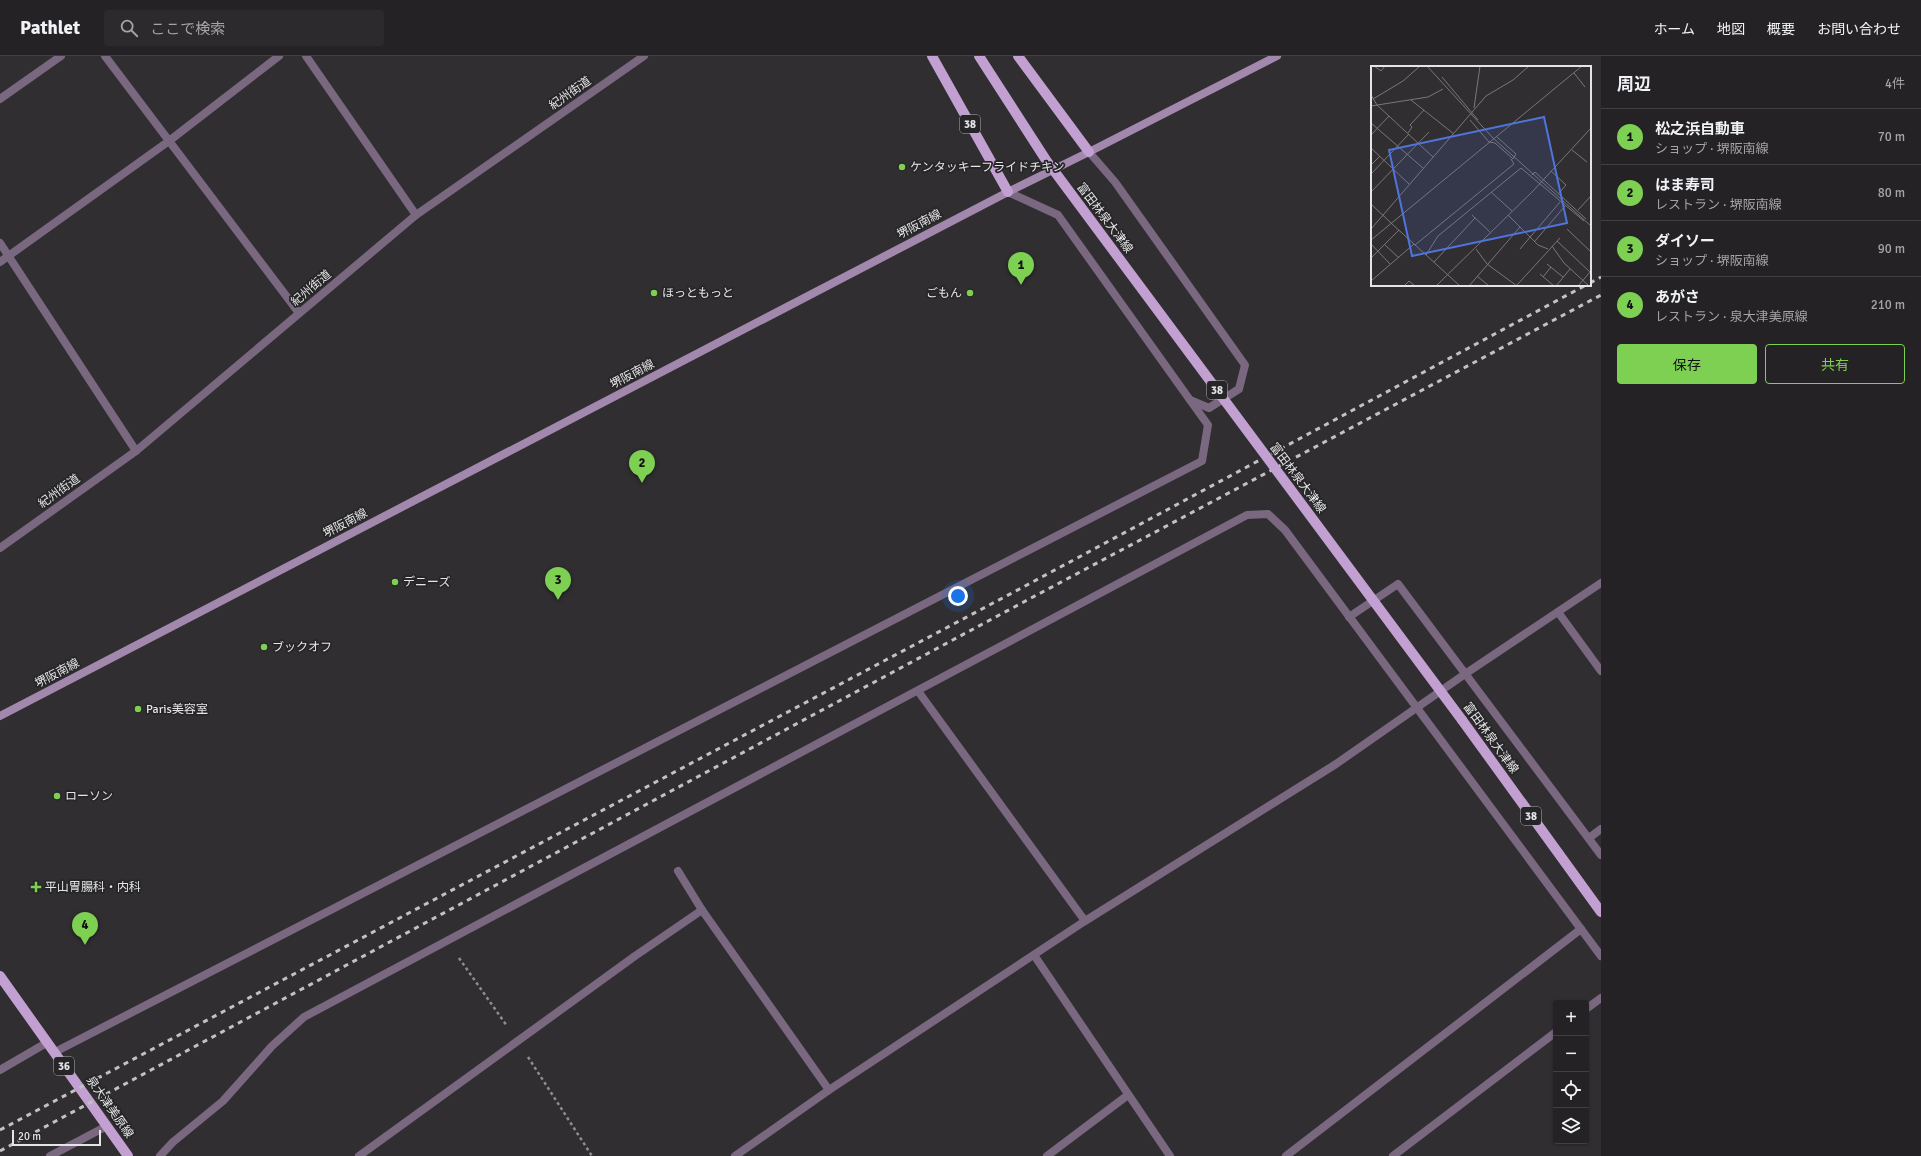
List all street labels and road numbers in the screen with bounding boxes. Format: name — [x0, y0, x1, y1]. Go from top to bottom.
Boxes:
street label: 紀州街道 — [546, 73, 594, 113]
road number: 38 — [960, 115, 980, 133]
street label: 富田林泉大津線 — [1073, 180, 1136, 256]
street label: 堺阪南線 — [895, 207, 944, 242]
street label: 紀州街道 — [288, 267, 335, 310]
street label: 堺阪南線 — [608, 357, 657, 392]
road number: 38 — [1207, 381, 1227, 399]
street label: 富田林泉大津線 — [1266, 440, 1329, 516]
street label: 紀州街道 — [35, 471, 83, 512]
street label: 堺阪南線 — [321, 506, 370, 541]
street label: 堺阪南線 — [33, 656, 82, 691]
street label: 富田林泉大津線 — [1460, 700, 1521, 777]
road number: 38 — [1521, 807, 1541, 825]
road number: 36 — [54, 1057, 74, 1075]
street label: 泉大津美原線 — [83, 1073, 136, 1141]

